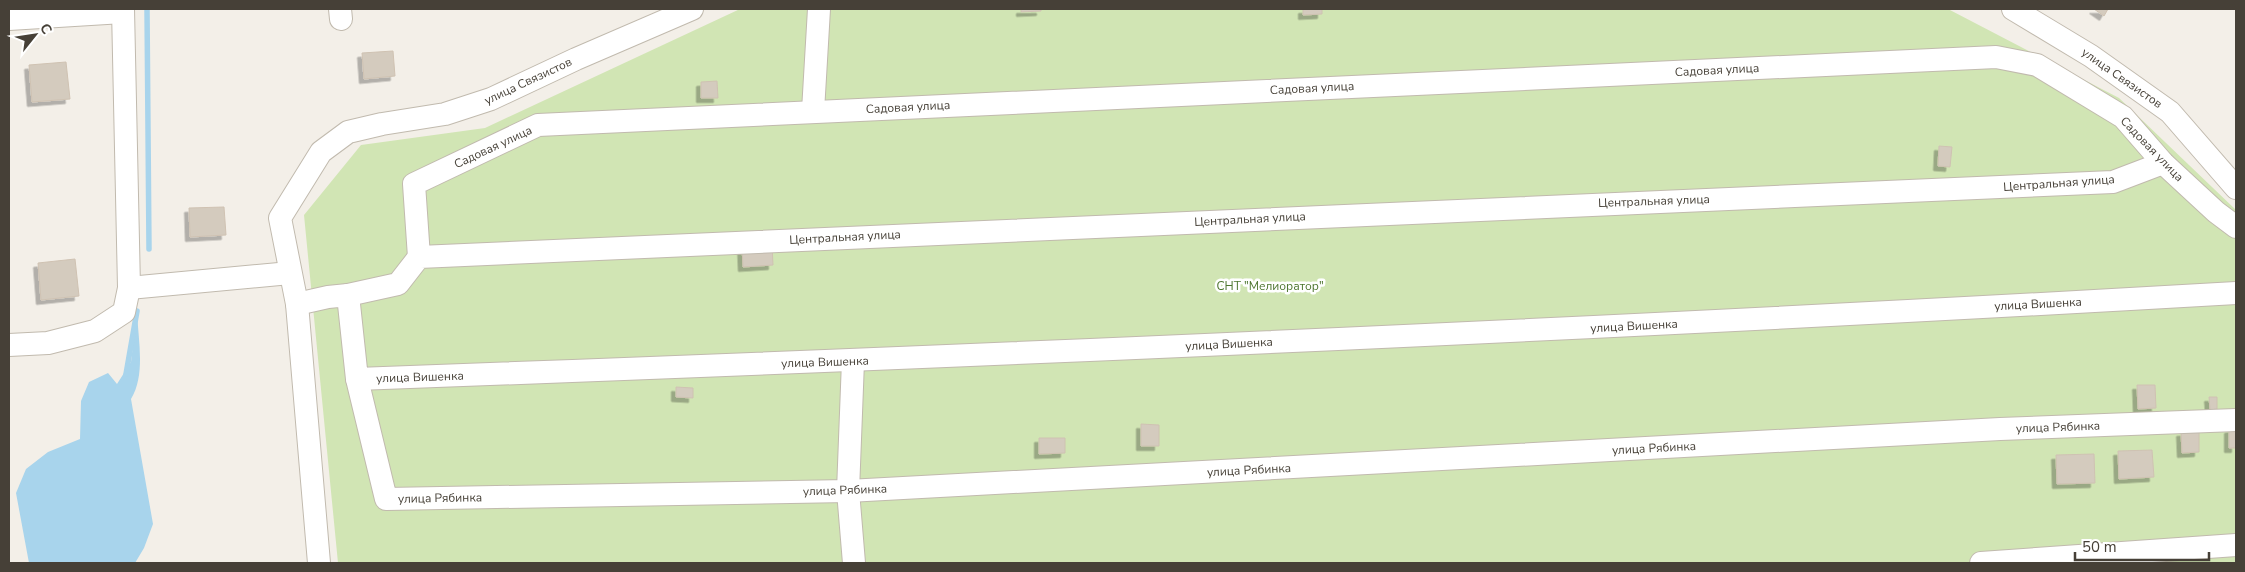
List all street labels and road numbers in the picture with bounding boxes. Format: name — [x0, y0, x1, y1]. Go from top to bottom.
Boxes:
street label: улица Связистов — [2079, 44, 2166, 112]
street label: улица Связистов — [482, 53, 575, 108]
street label: Садовая улица — [1674, 60, 1760, 80]
street label: Садовая улица — [1269, 78, 1355, 98]
street label: Садовая улица — [865, 97, 951, 117]
street label: Садовая улица — [2117, 113, 2187, 185]
street label: Садовая улица — [451, 122, 535, 172]
street label: Центральная улица — [2003, 171, 2115, 195]
street label: Центральная улица — [1598, 191, 1710, 211]
street label: Центральная улица — [1194, 208, 1306, 230]
street label: Центральная улица — [789, 226, 901, 248]
street label: улица Вишенка — [1994, 294, 2082, 314]
street label: улица Вишенка — [1590, 316, 1678, 336]
street label: улица Вишенка — [1185, 334, 1273, 354]
street label: улица Вишенка — [781, 352, 869, 372]
street label: улица Вишенка — [376, 367, 464, 387]
street label: улица Рябинка — [2016, 418, 2100, 436]
street label: улица Рябинка — [1612, 438, 1696, 458]
street label: улица Рябинка — [1207, 460, 1291, 480]
street label: улица Рябинка — [803, 481, 887, 499]
street label: улица Рябинка — [398, 489, 482, 507]

